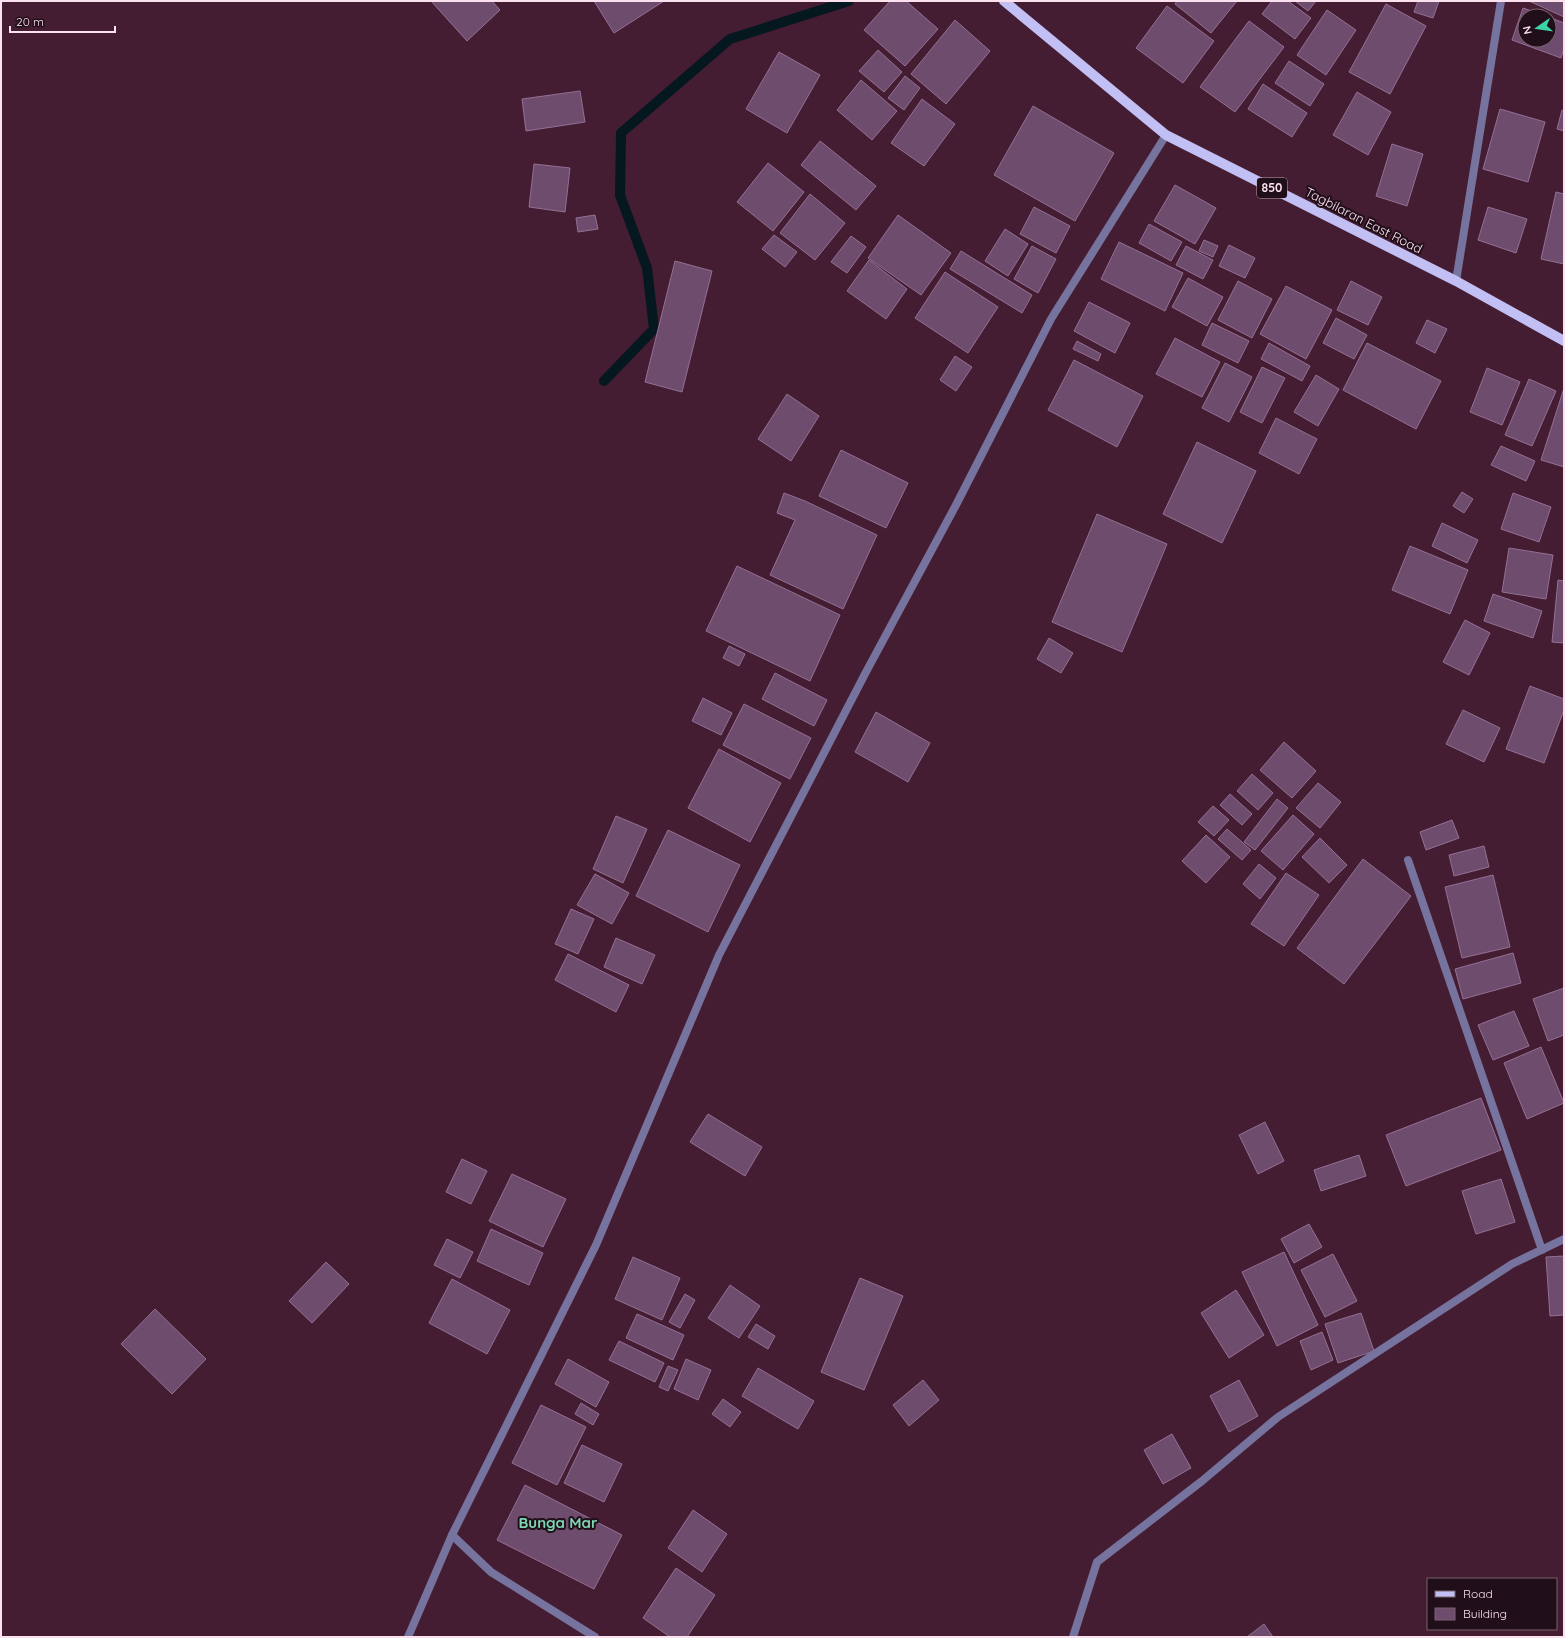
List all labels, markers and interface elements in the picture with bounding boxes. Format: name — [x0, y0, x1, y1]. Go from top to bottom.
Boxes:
scale bar — [10, 8, 115, 34]
north arrow — [1517, 8, 1557, 48]
text: 20 m — [16, 14, 44, 29]
text: N — [1520, 25, 1535, 36]
road number: 850 — [1257, 178, 1287, 198]
street label: Tagbilaran East Road — [1303, 183, 1425, 257]
district label: Bunga Mar — [519, 1513, 598, 1532]
legend — [1427, 1578, 1557, 1630]
text: Road — [1463, 1586, 1493, 1601]
text: Building — [1463, 1606, 1507, 1621]

